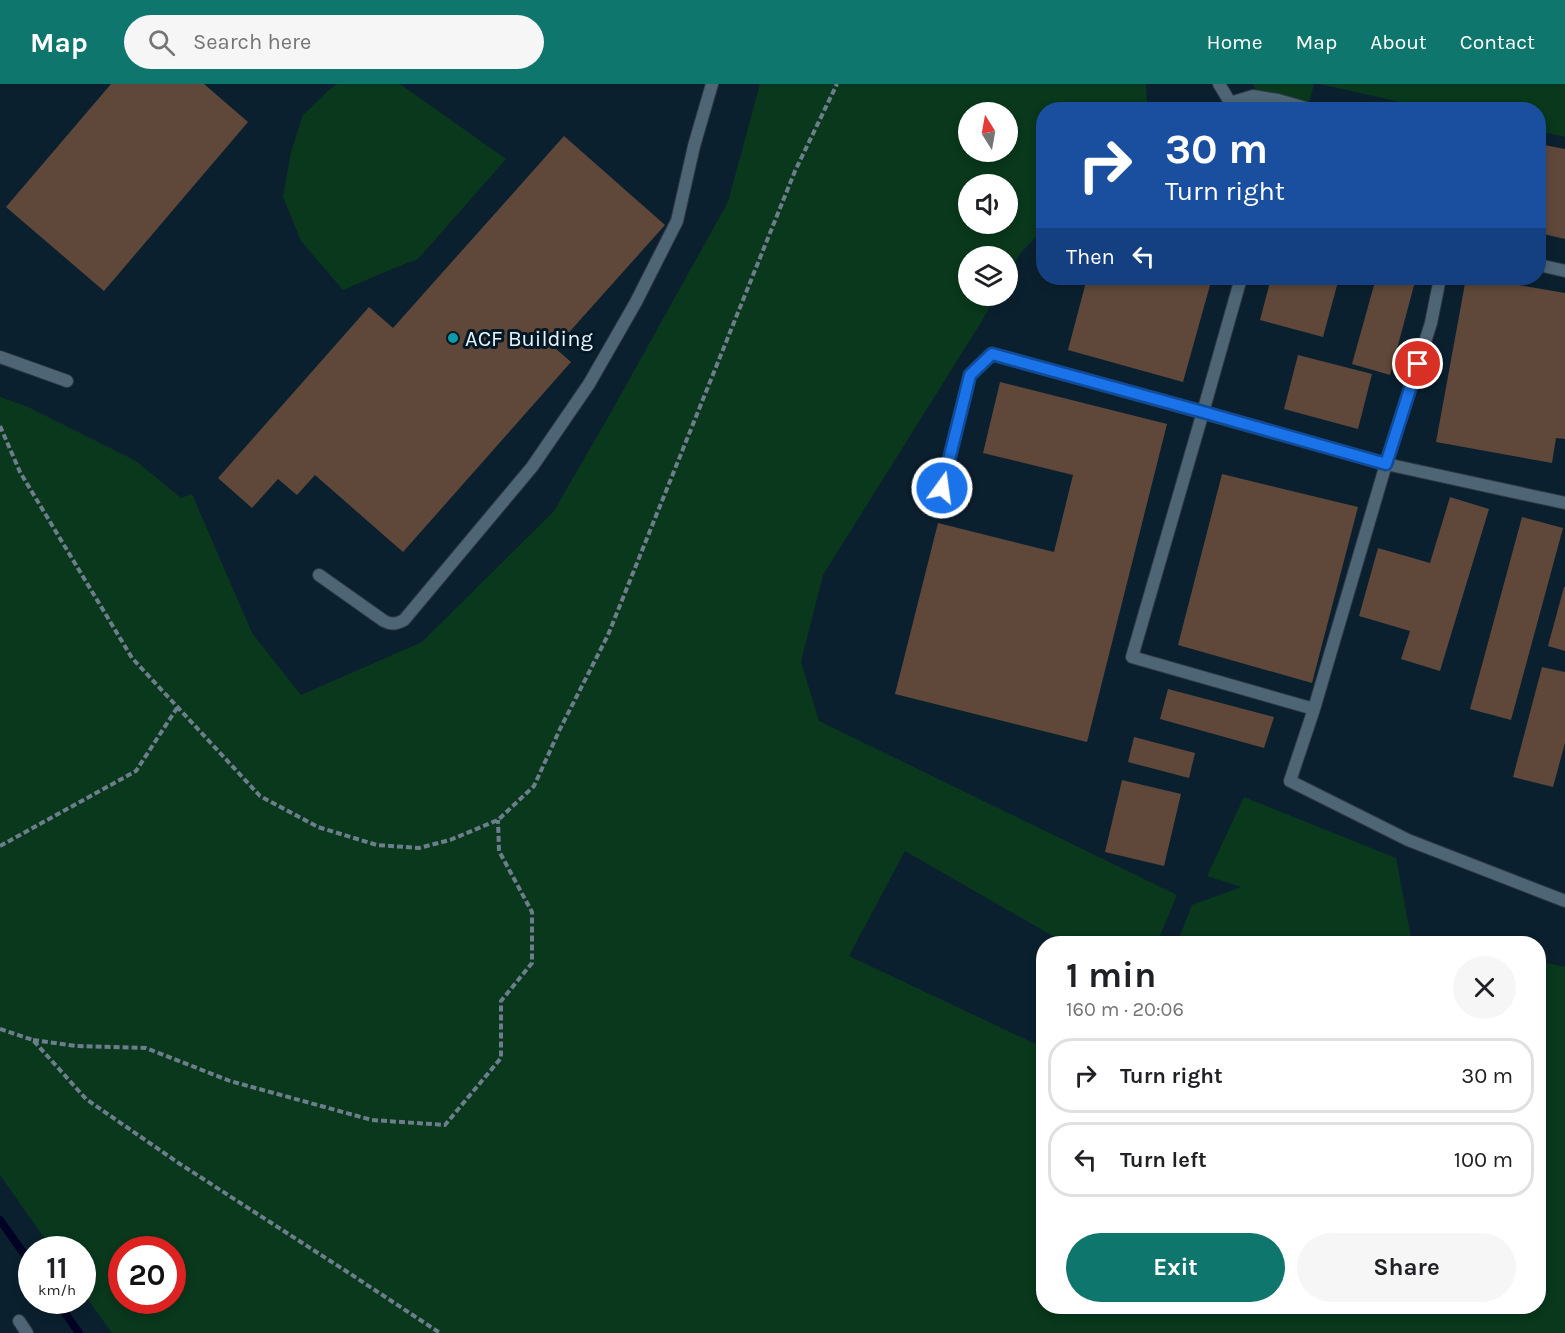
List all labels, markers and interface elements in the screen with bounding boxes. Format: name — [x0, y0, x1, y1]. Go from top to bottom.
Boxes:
search box — [124, 15, 544, 69]
text: Map — [30, 26, 88, 59]
icon: search — [145, 26, 178, 59]
text: Search here — [193, 29, 311, 55]
text: Home — [1207, 30, 1263, 54]
text: Map — [1296, 30, 1337, 54]
text: About — [1370, 30, 1427, 54]
text: Contact — [1460, 30, 1535, 54]
north arrow — [958, 102, 1018, 162]
map controls — [958, 102, 1018, 306]
text: 30 m — [1165, 124, 1268, 174]
icon: right — [1066, 126, 1144, 204]
button: sound — [958, 174, 1018, 234]
text: Turn right — [1165, 175, 1285, 207]
icon: left — [1127, 240, 1160, 273]
text: Then — [1066, 244, 1115, 270]
button: layers — [958, 246, 1018, 306]
place label: ACF Building — [465, 326, 593, 352]
marker: ACF Building — [446, 331, 460, 345]
pin — [1392, 338, 1443, 389]
icon: arrive — [1401, 347, 1434, 380]
position arrow — [910, 456, 974, 520]
text: 1 min — [1066, 954, 1156, 996]
button: close — [1453, 956, 1516, 1019]
text: 160 m · 20:06 — [1066, 998, 1184, 1021]
icon: right — [1069, 1059, 1102, 1092]
text: Turn right — [1120, 1063, 1223, 1089]
text: 30 m — [1461, 1063, 1513, 1089]
icon: left — [1069, 1143, 1102, 1176]
text: Turn left — [1120, 1147, 1207, 1173]
text: 100 m — [1454, 1147, 1513, 1173]
button: Exit — [1066, 1233, 1285, 1302]
button: Share — [1297, 1233, 1516, 1302]
speed limit sign: 20 — [108, 1236, 186, 1314]
text: 11 — [46, 1250, 68, 1286]
text: km/h — [38, 1281, 76, 1299]

